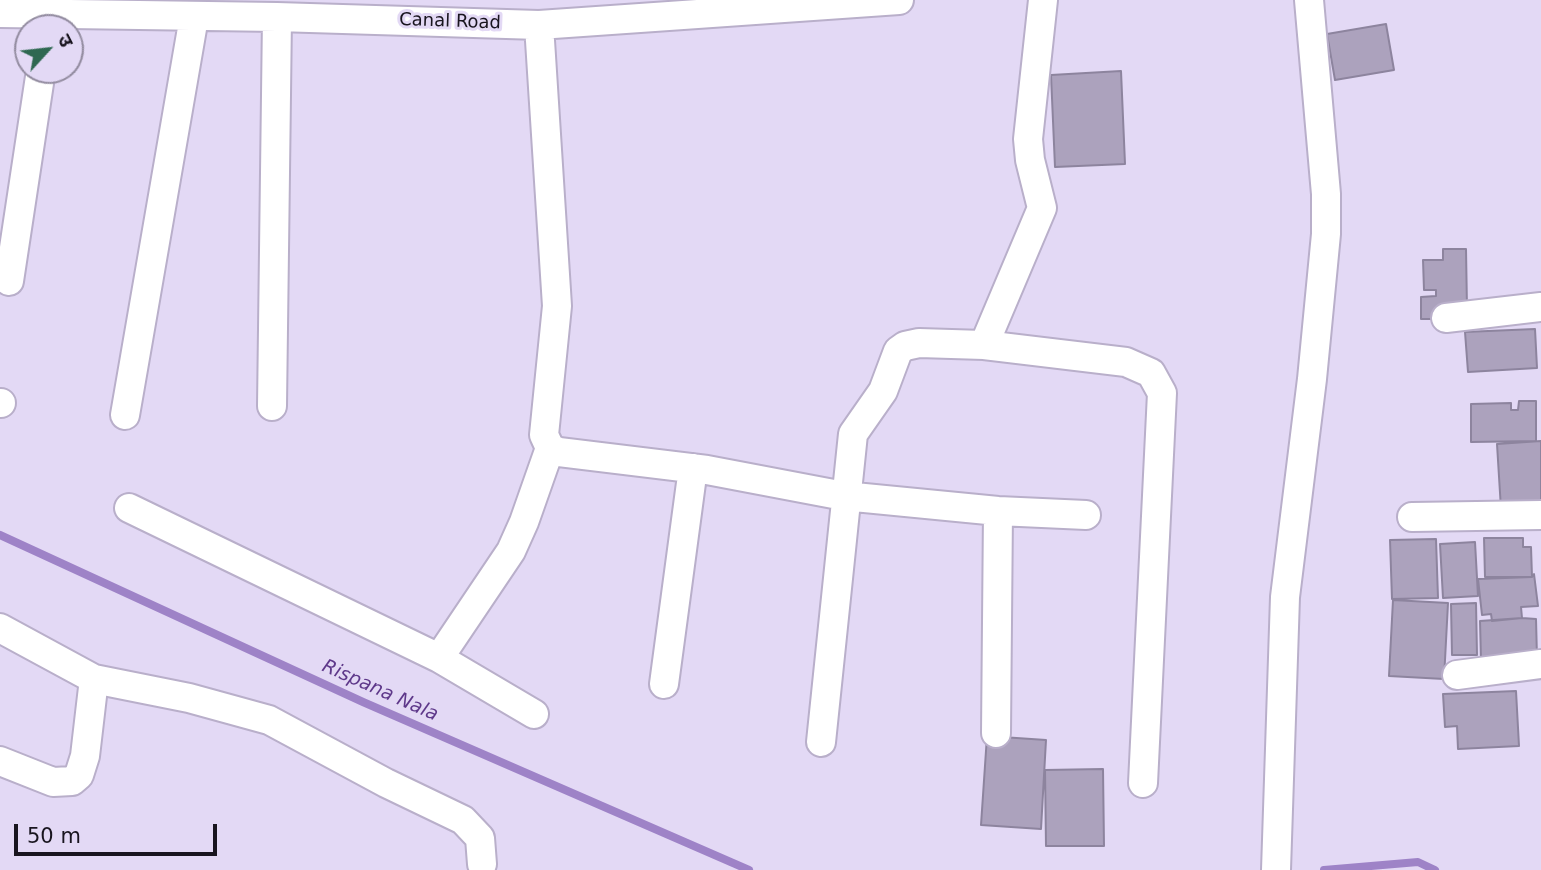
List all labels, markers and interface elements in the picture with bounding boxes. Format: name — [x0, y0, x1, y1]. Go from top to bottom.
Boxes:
street label: Canal Road — [399, 9, 501, 35]
north arrow — [14, 14, 84, 84]
text: उ — [54, 30, 78, 50]
water label: Rispana Nala — [318, 655, 442, 727]
scale bar — [18, 810, 220, 854]
text: 50 m — [27, 824, 81, 848]

